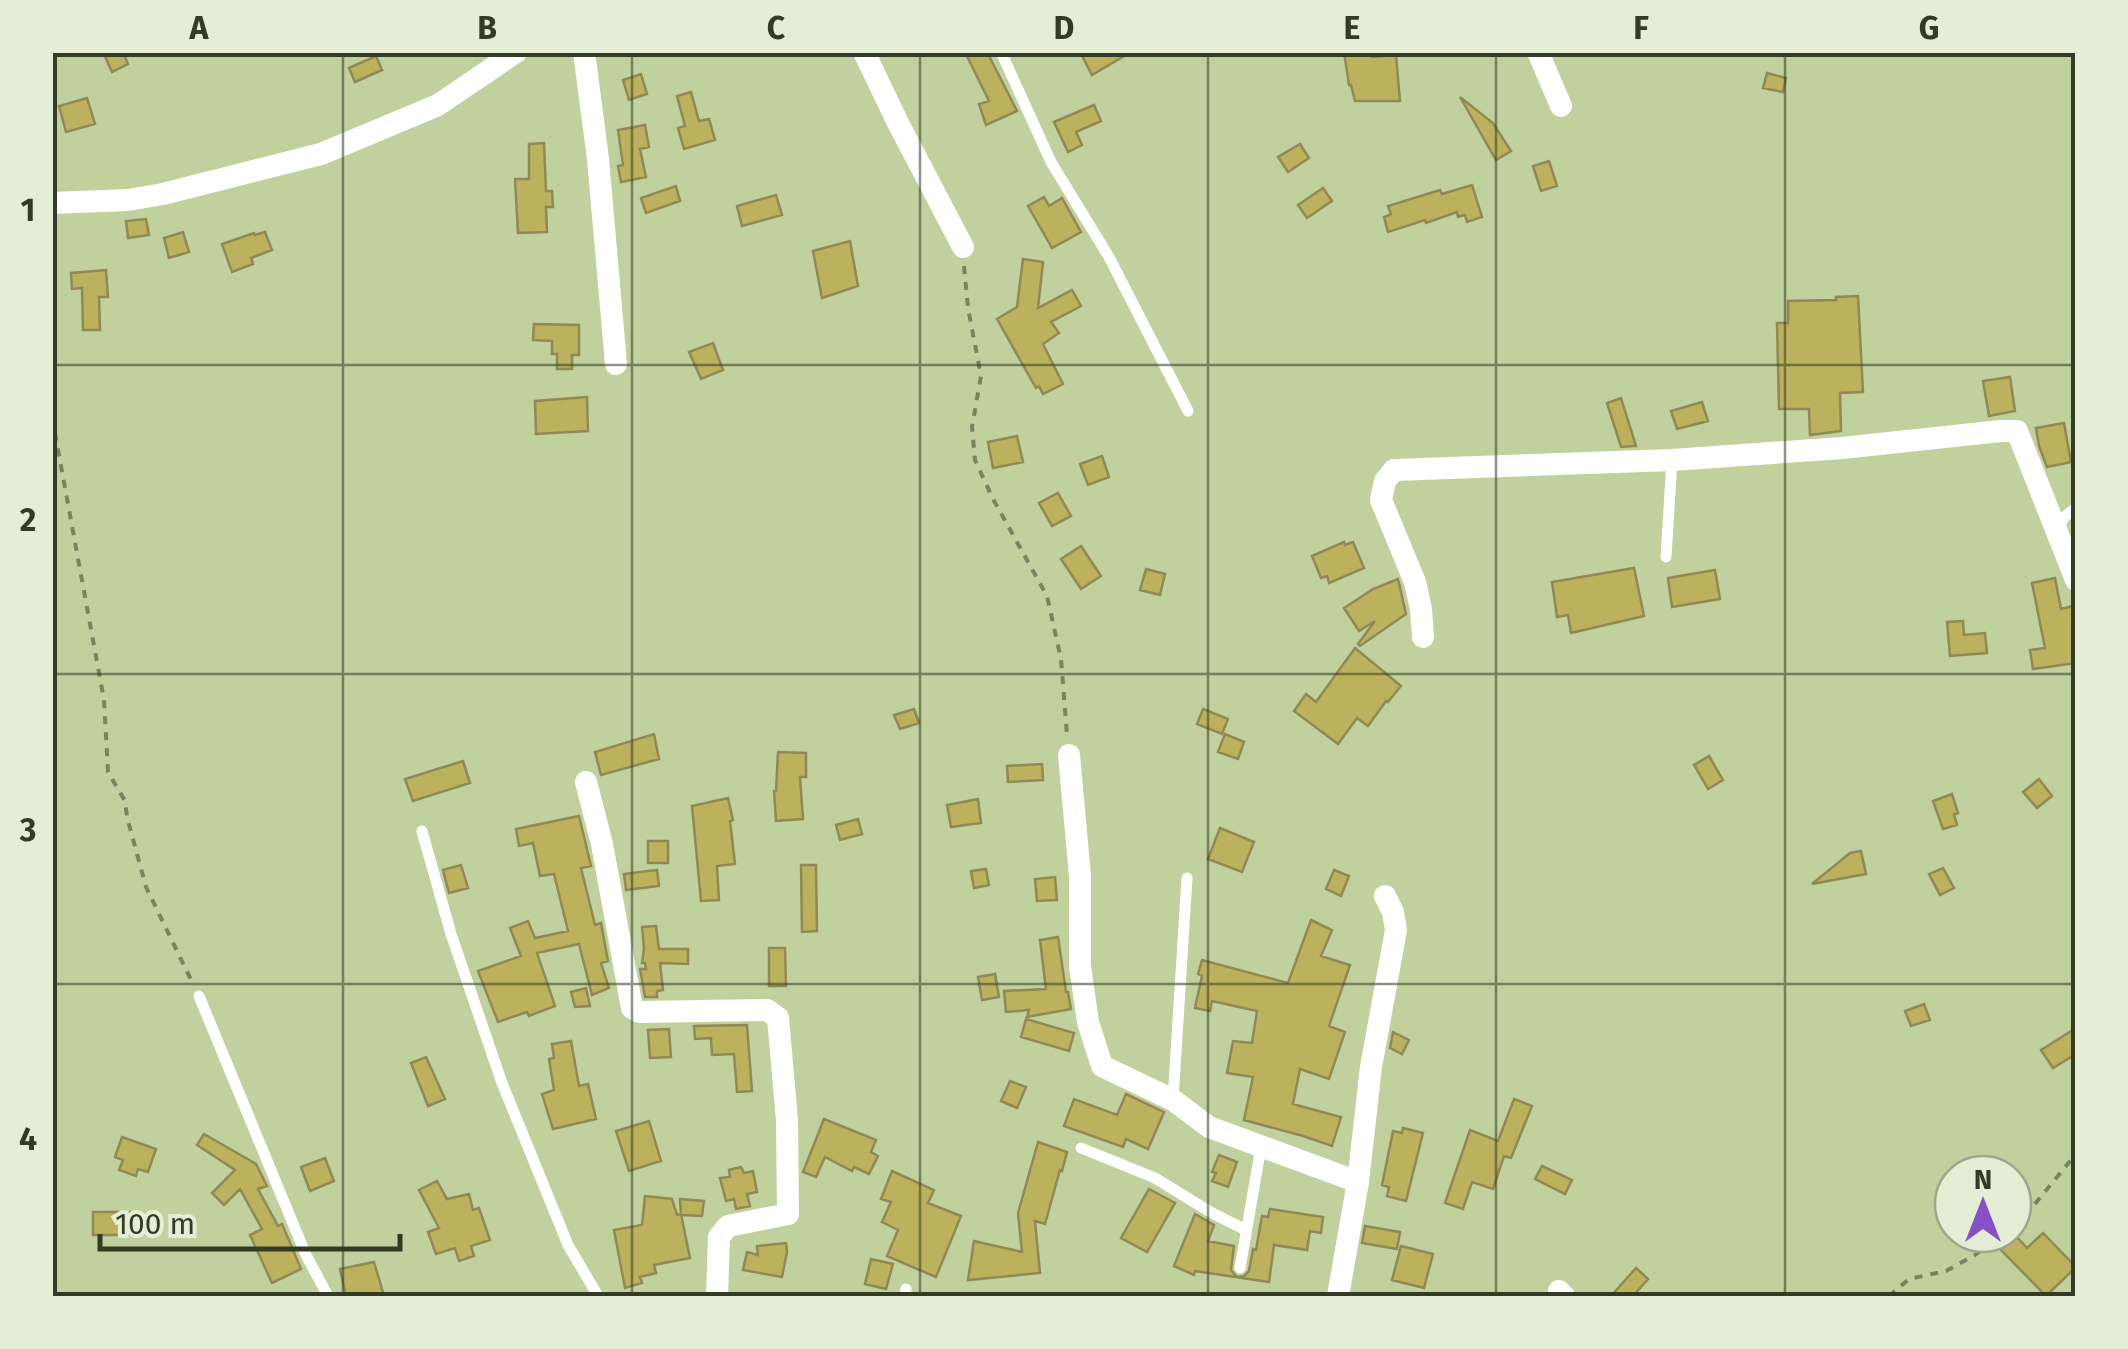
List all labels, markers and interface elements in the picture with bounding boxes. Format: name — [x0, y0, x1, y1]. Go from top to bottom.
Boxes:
text: A — [189, 9, 210, 47]
text: B — [477, 9, 497, 47]
text: C — [767, 9, 786, 47]
text: D — [1054, 9, 1074, 47]
text: E — [1344, 9, 1360, 47]
text: F — [1633, 9, 1649, 47]
text: G — [1919, 9, 1939, 47]
text: 1 — [21, 191, 35, 229]
text: 2 — [20, 501, 36, 539]
text: 3 — [19, 811, 36, 849]
text: 4 — [19, 1120, 37, 1158]
north arrow — [1933, 1154, 2033, 1254]
text: N — [1974, 1163, 1992, 1196]
scale bar — [100, 1189, 400, 1251]
text: 100 m — [115, 1206, 195, 1242]

